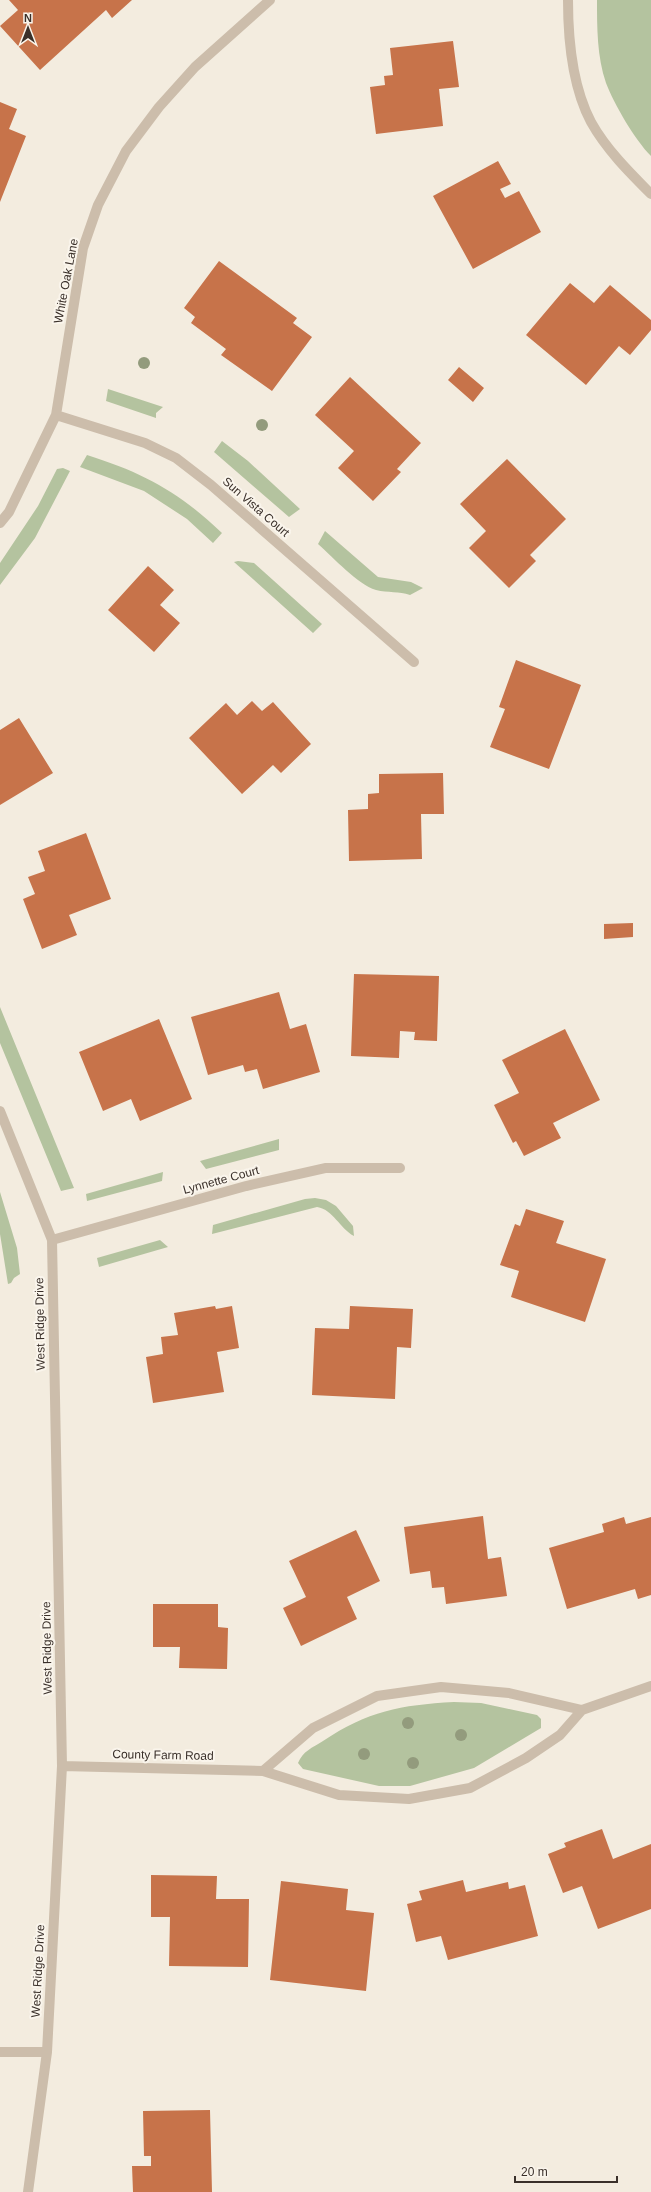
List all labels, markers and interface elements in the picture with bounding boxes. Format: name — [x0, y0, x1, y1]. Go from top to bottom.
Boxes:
north arrow — [8, 8, 48, 48]
text: N — [24, 12, 32, 24]
street label: White Oak Lane — [51, 237, 81, 325]
street label: Sun Vista Court — [220, 474, 293, 540]
street label: Lynnette Court — [181, 1163, 261, 1197]
street label: West Ridge Drive — [32, 1277, 48, 1371]
street label: West Ridge Drive — [39, 1601, 55, 1695]
street label: County Farm Road — [112, 1747, 214, 1763]
street label: West Ridge Drive — [29, 1924, 47, 2018]
scale bar — [515, 2158, 617, 2184]
text: 20 m — [521, 2165, 548, 2179]

